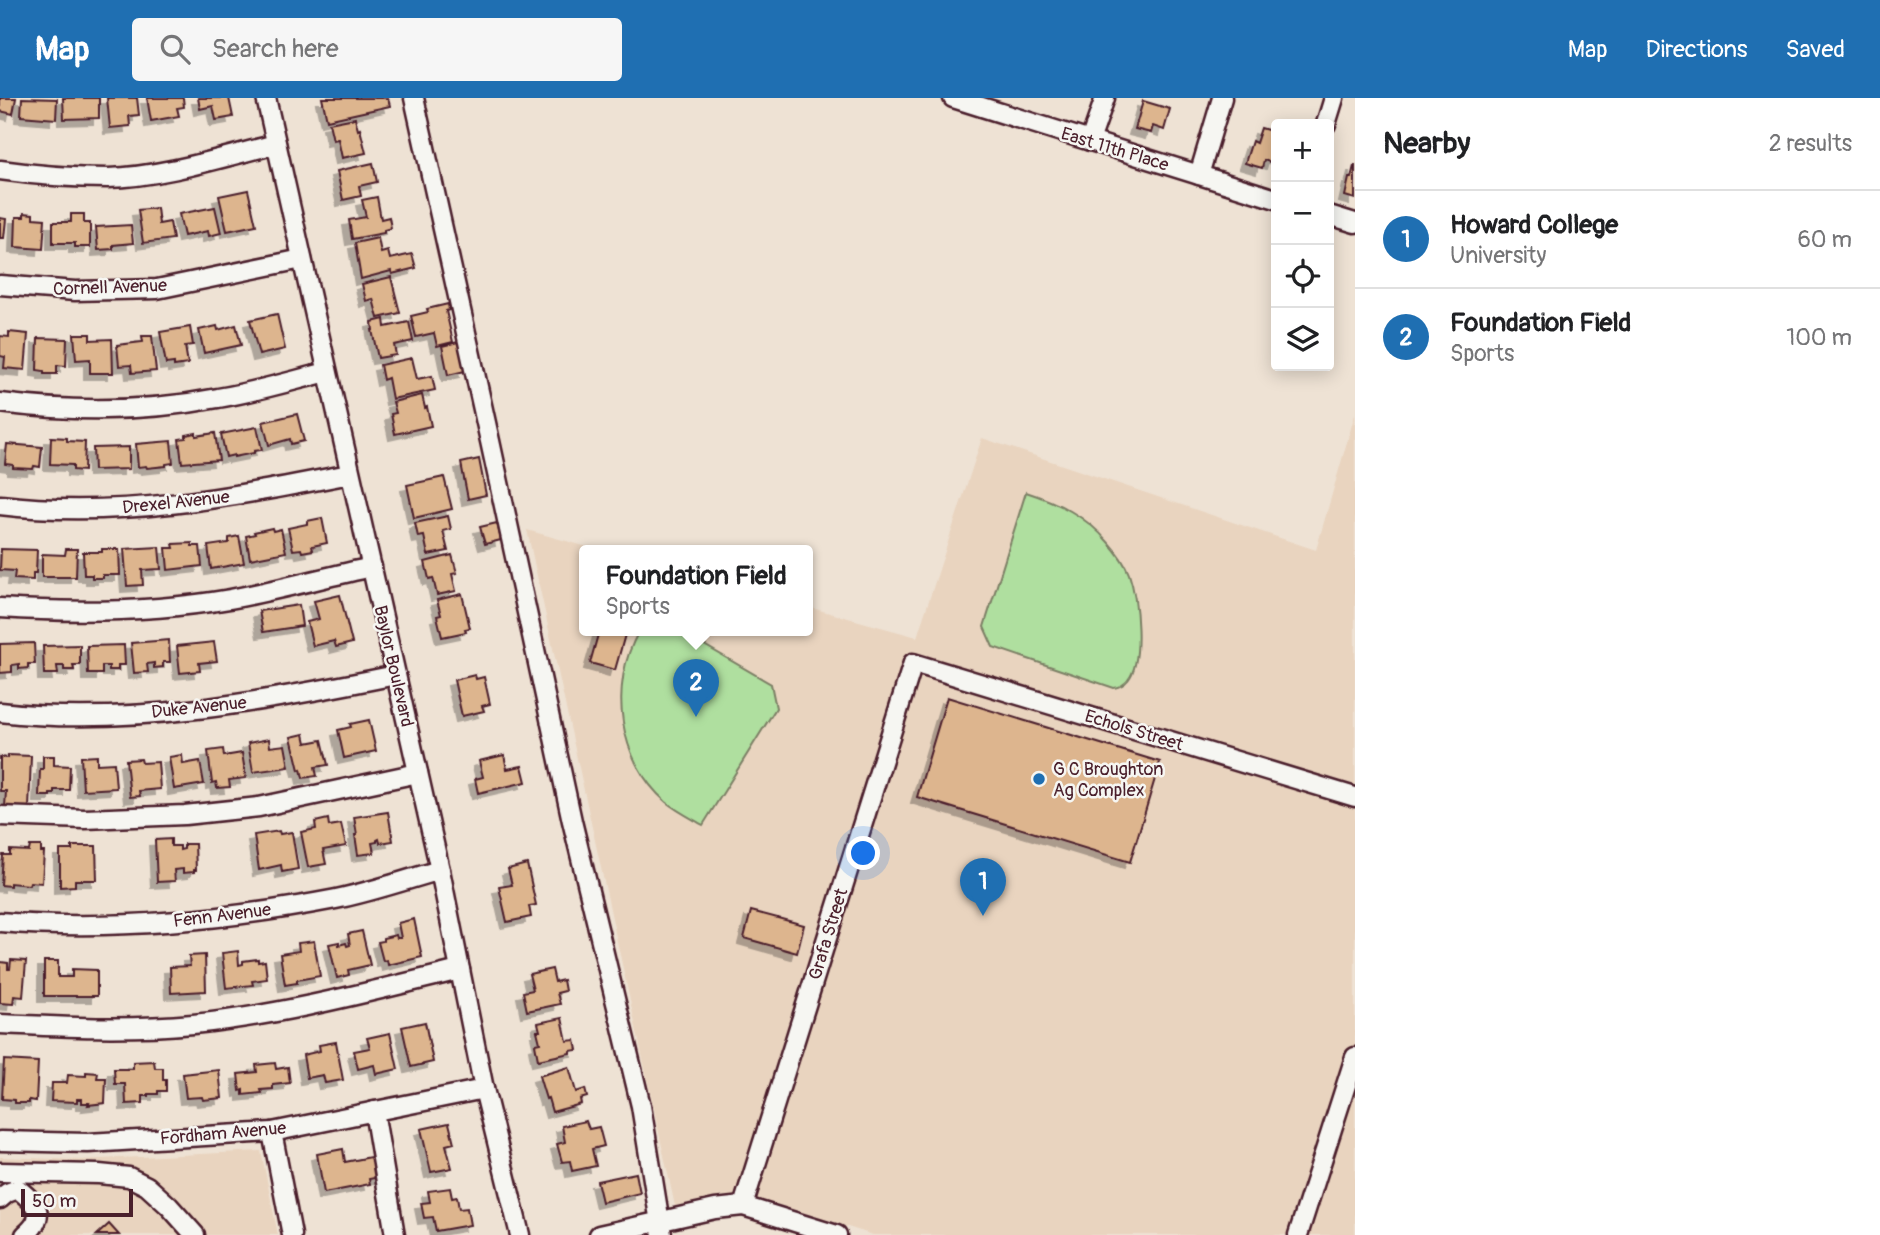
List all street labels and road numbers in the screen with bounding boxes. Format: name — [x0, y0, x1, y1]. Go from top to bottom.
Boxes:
street label: East 11th Place — [1058, 122, 1172, 177]
street label: Cornell Avenue — [53, 274, 168, 301]
street label: Drexel Avenue — [121, 485, 231, 520]
street label: Baylor Boulevard — [368, 603, 419, 729]
street label: Duke Avenue — [150, 691, 248, 724]
street label: Echols Street — [1082, 705, 1187, 757]
street label: Grafa Street — [804, 885, 853, 983]
street label: Fenn Avenue — [172, 898, 272, 933]
street label: Fordham Avenue — [159, 1117, 287, 1150]

